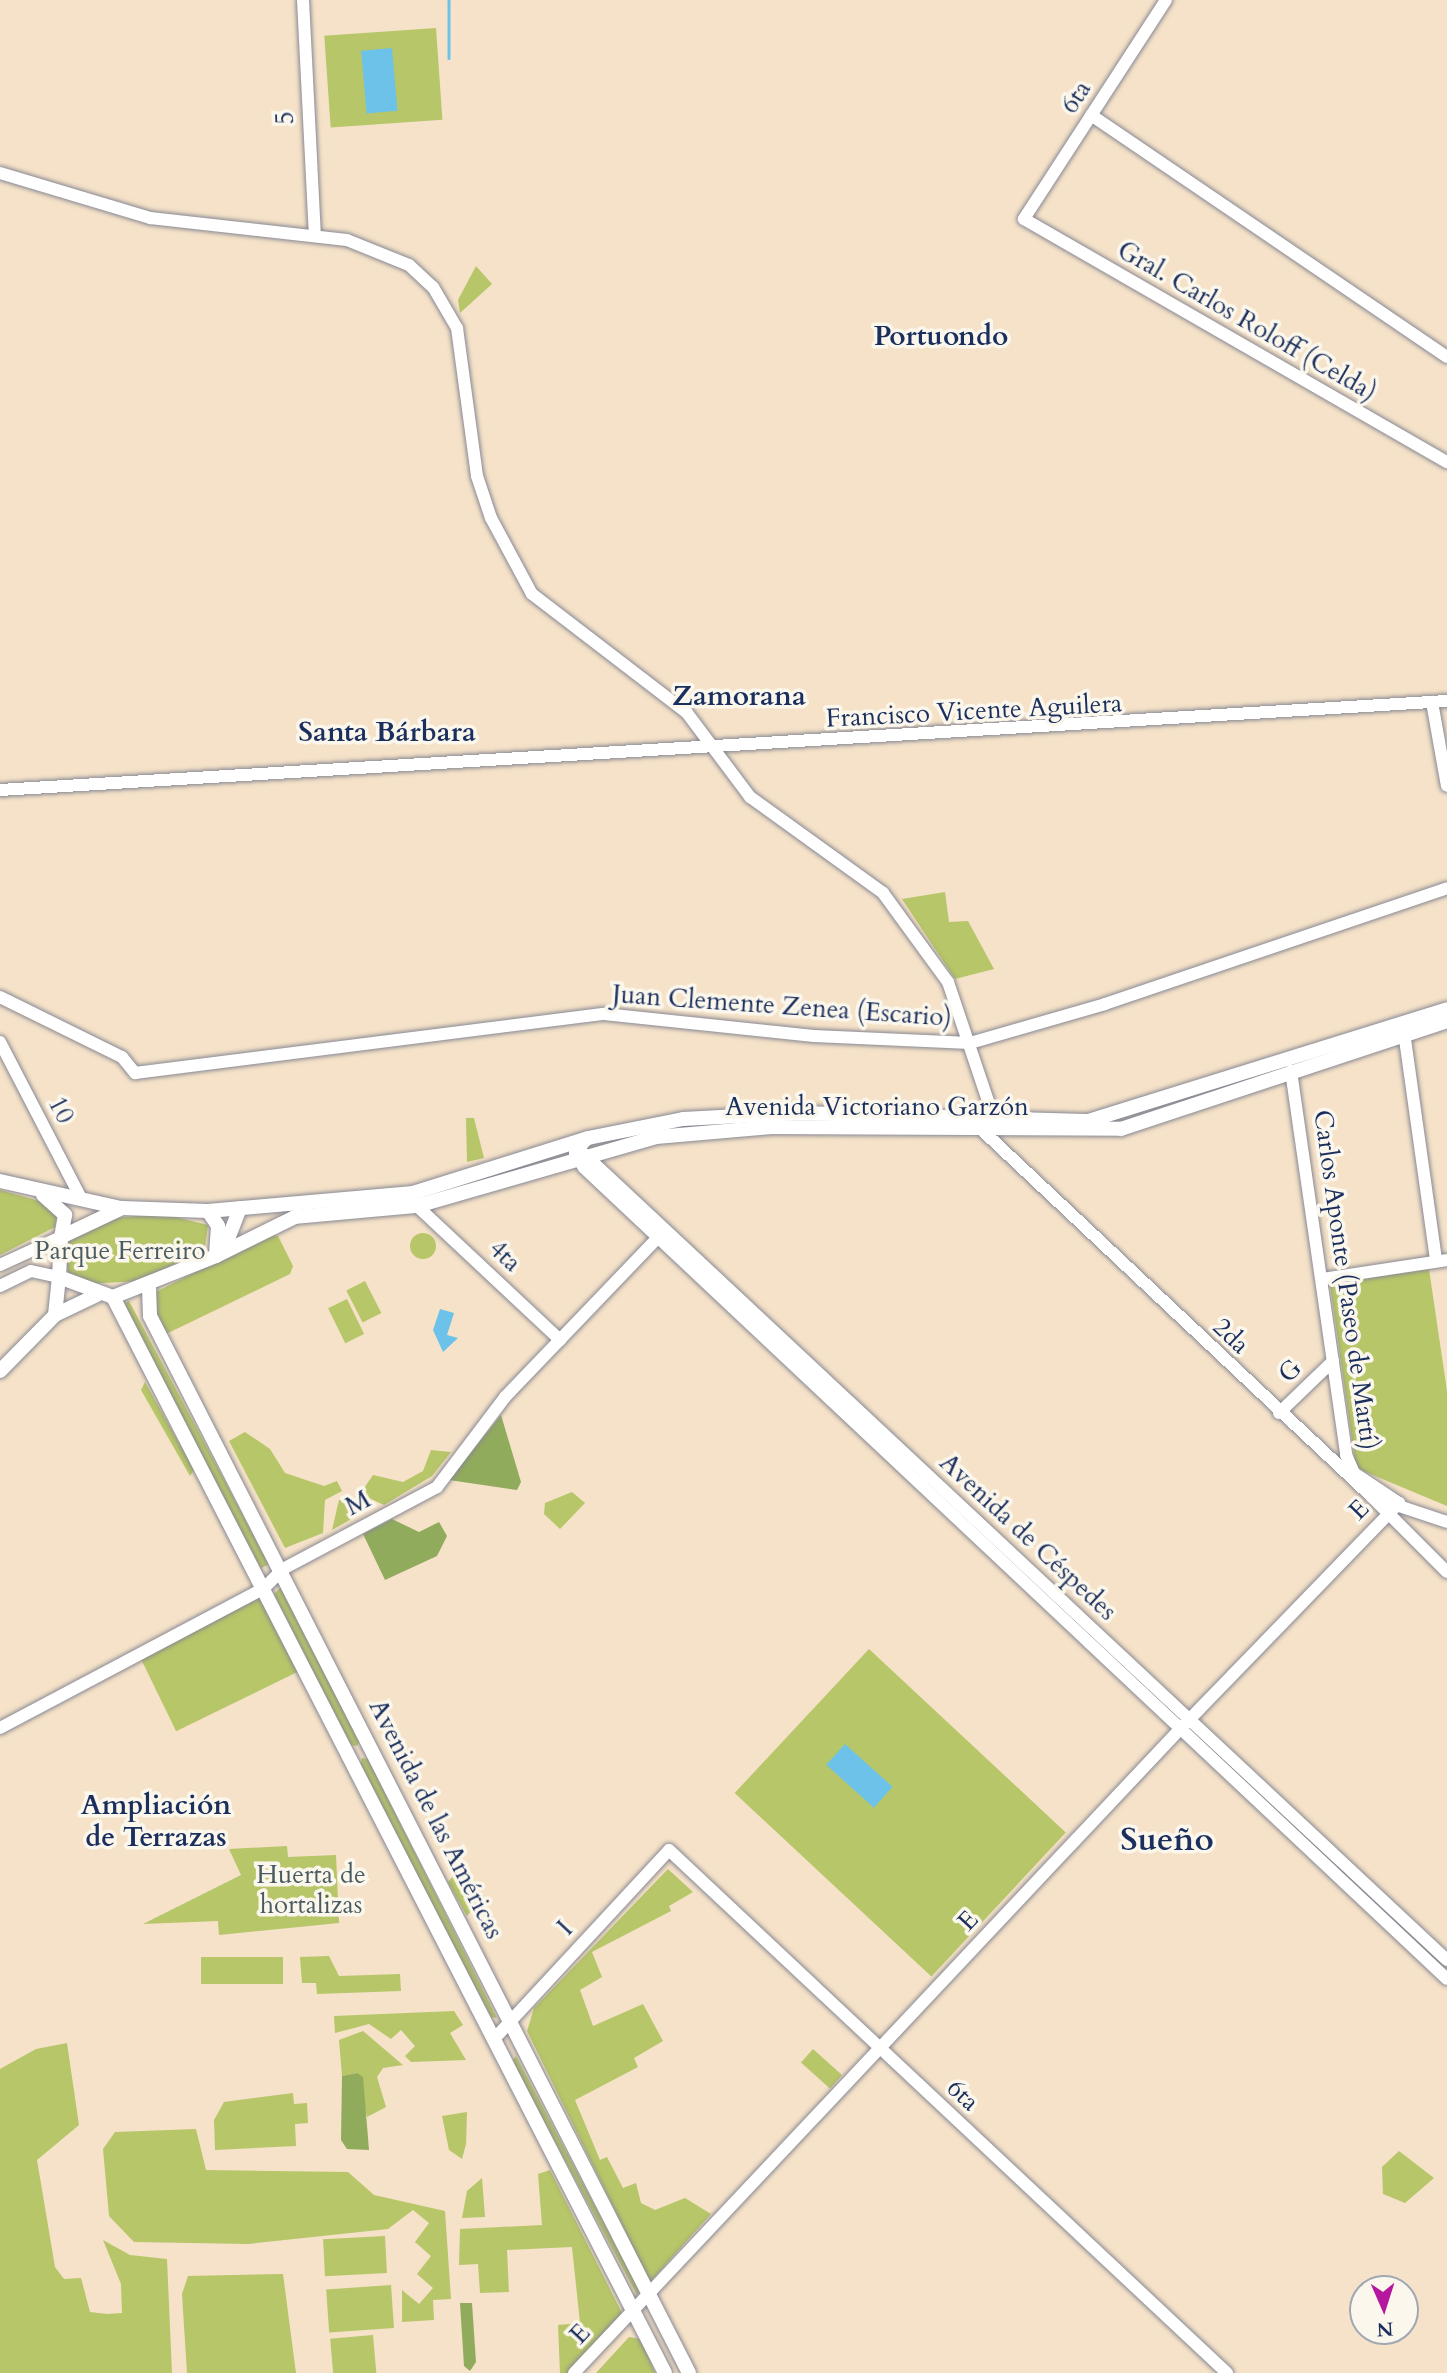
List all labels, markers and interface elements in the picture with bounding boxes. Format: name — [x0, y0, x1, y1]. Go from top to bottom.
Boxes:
street label: 6ta — [1054, 75, 1098, 119]
street label: 5 — [269, 111, 301, 125]
street label: Gral. Carlos Roloff (Celda) — [1112, 234, 1382, 408]
district label: Portuondo — [874, 319, 1008, 353]
district label: Zamorana — [672, 679, 806, 713]
street label: Francisco Vicente Aguilera — [825, 688, 1123, 734]
district label: Santa Bárbara — [298, 715, 476, 749]
street label: Juan Clemente Zenea (Escario) — [611, 979, 953, 1033]
street label: 10 — [41, 1091, 81, 1129]
street label: Avenida Victoriano Garzón — [725, 1091, 1029, 1123]
street label: Carlos Aponte (Paseo de Martí) — [1307, 1108, 1385, 1452]
street label: 4ta — [482, 1233, 528, 1279]
park label: Parque Ferreiro — [34, 1235, 206, 1267]
street label: 2da — [1206, 1311, 1256, 1361]
street label: G — [1272, 1353, 1308, 1389]
street label: Avenida de Céspedes — [933, 1447, 1123, 1627]
street label: M — [340, 1483, 376, 1523]
street label: E — [1342, 1493, 1376, 1527]
street label: Avenida de las Américas — [362, 1694, 510, 1944]
district label: Ampliación de Terrazas — [81, 1788, 231, 1854]
district label: Sueño — [1120, 1820, 1214, 1860]
park label: Huerta de hortalizas — [256, 1859, 366, 1920]
street label: E — [951, 1904, 985, 1938]
street label: I — [551, 1914, 579, 1942]
street label: 6ta — [940, 2072, 986, 2118]
north arrow — [1349, 2275, 1419, 2345]
text: N — [1376, 2316, 1394, 2342]
street label: E — [563, 2317, 597, 2351]

